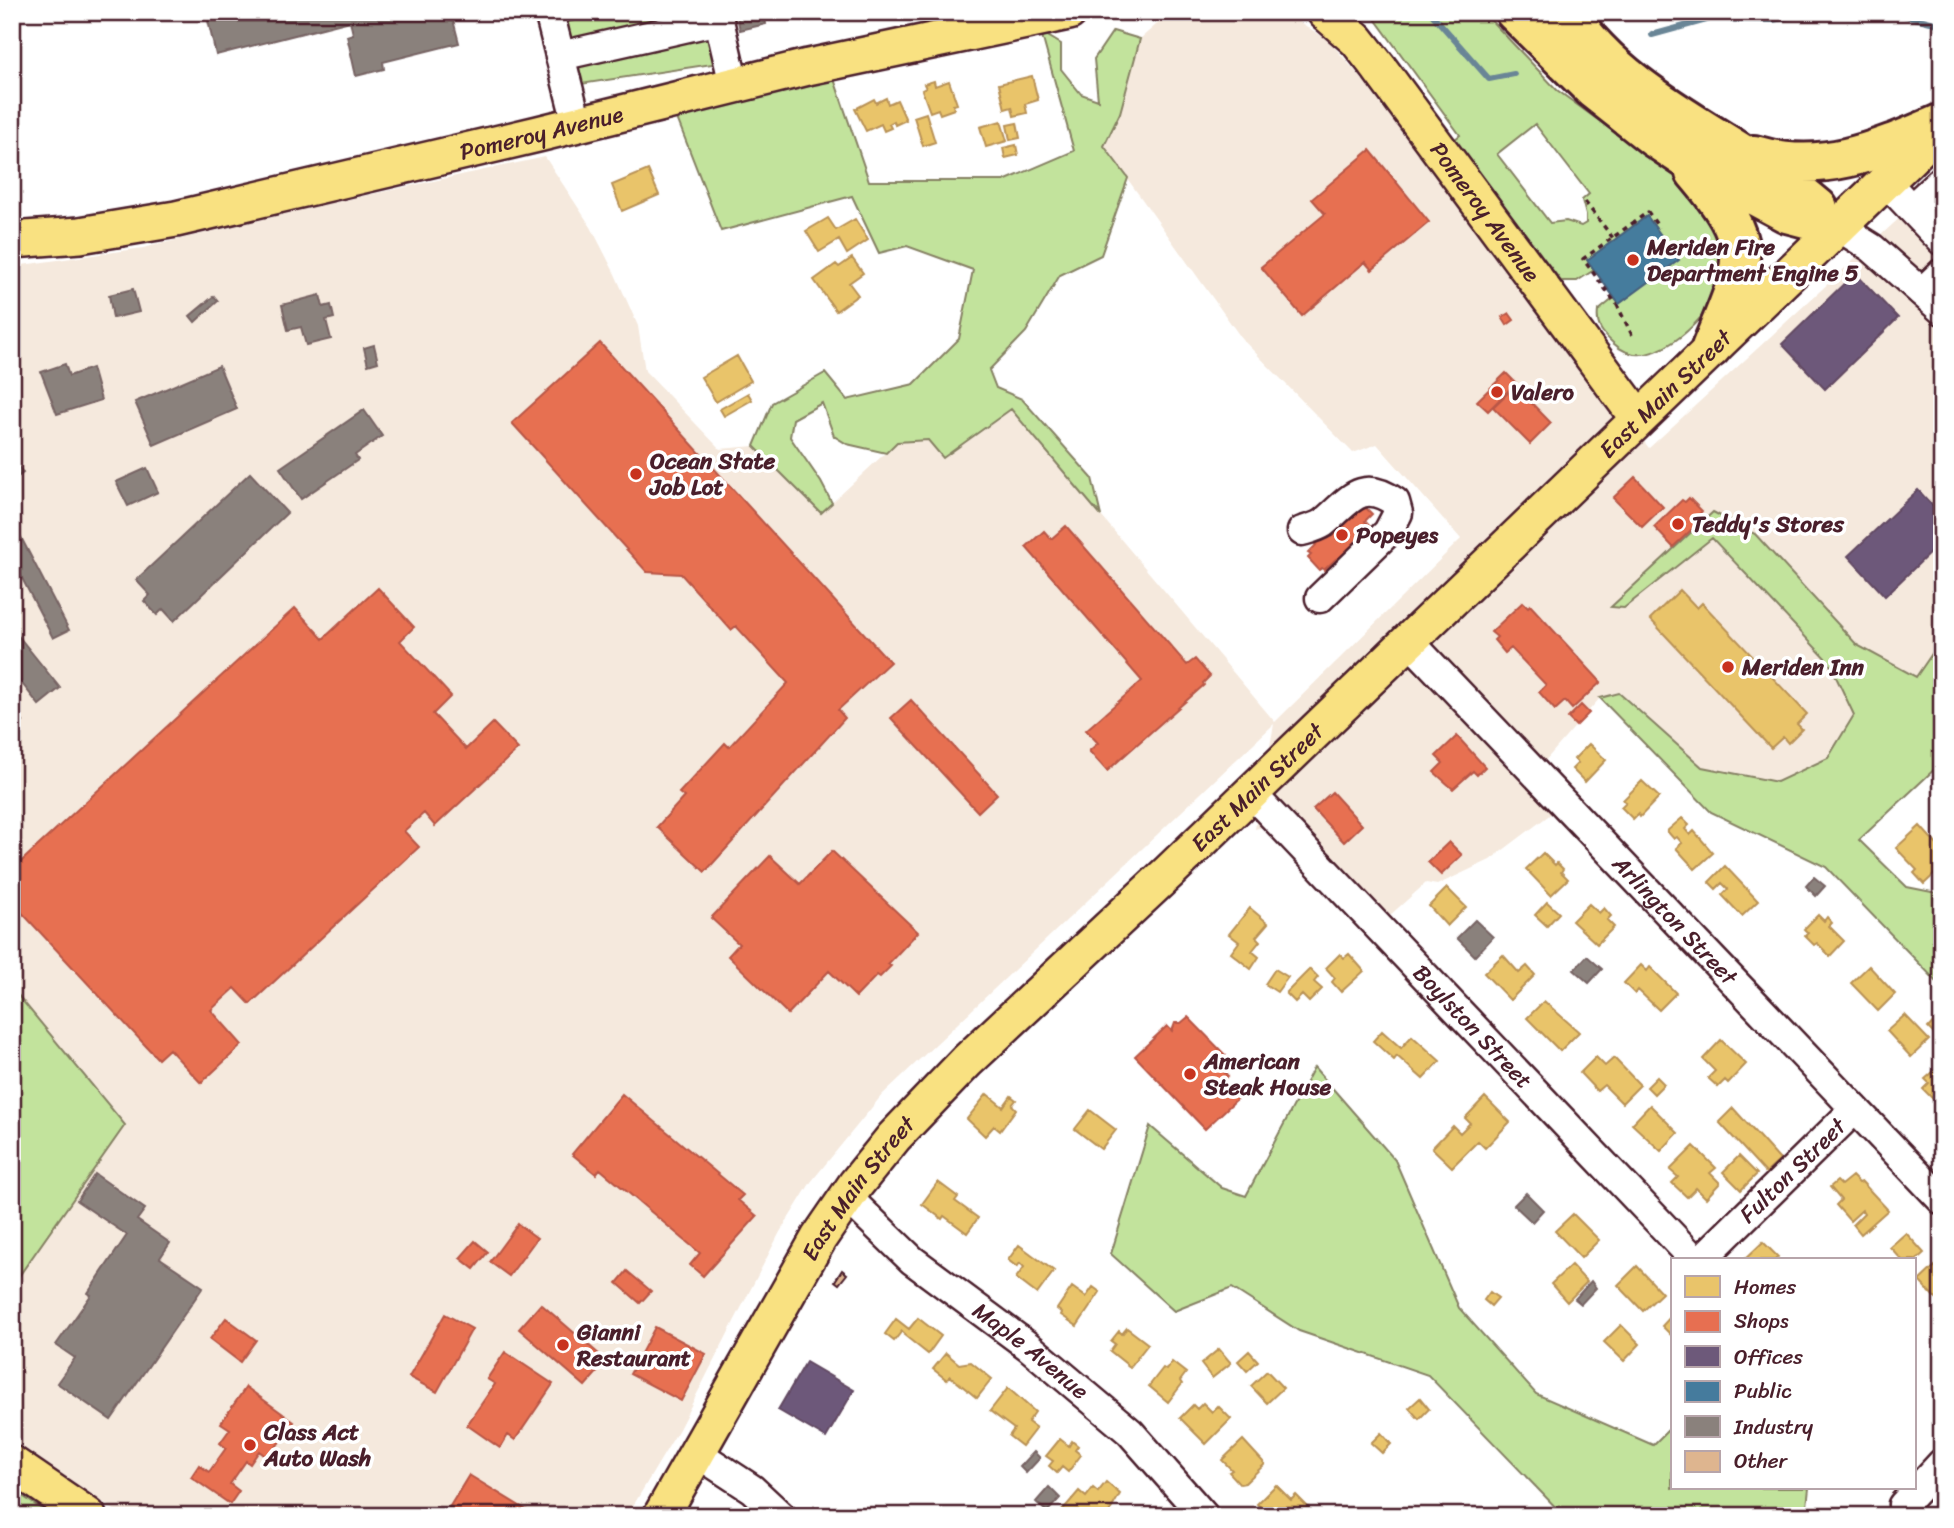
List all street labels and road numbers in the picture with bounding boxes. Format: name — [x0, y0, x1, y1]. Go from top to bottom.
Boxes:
street label: Pomeroy Avenue — [456, 94, 628, 173]
street label: Pomeroy Avenue — [1419, 133, 1551, 291]
street label: East Main Street — [1589, 318, 1743, 469]
street label: East Main Street — [1181, 711, 1335, 862]
street label: Arlington Street — [1601, 845, 1749, 997]
street label: Boylston Street — [1402, 954, 1543, 1099]
street label: East Main Street — [790, 1105, 927, 1269]
street label: Fulton Street — [1729, 1107, 1858, 1234]
street label: Maple Avenue — [963, 1291, 1099, 1411]

